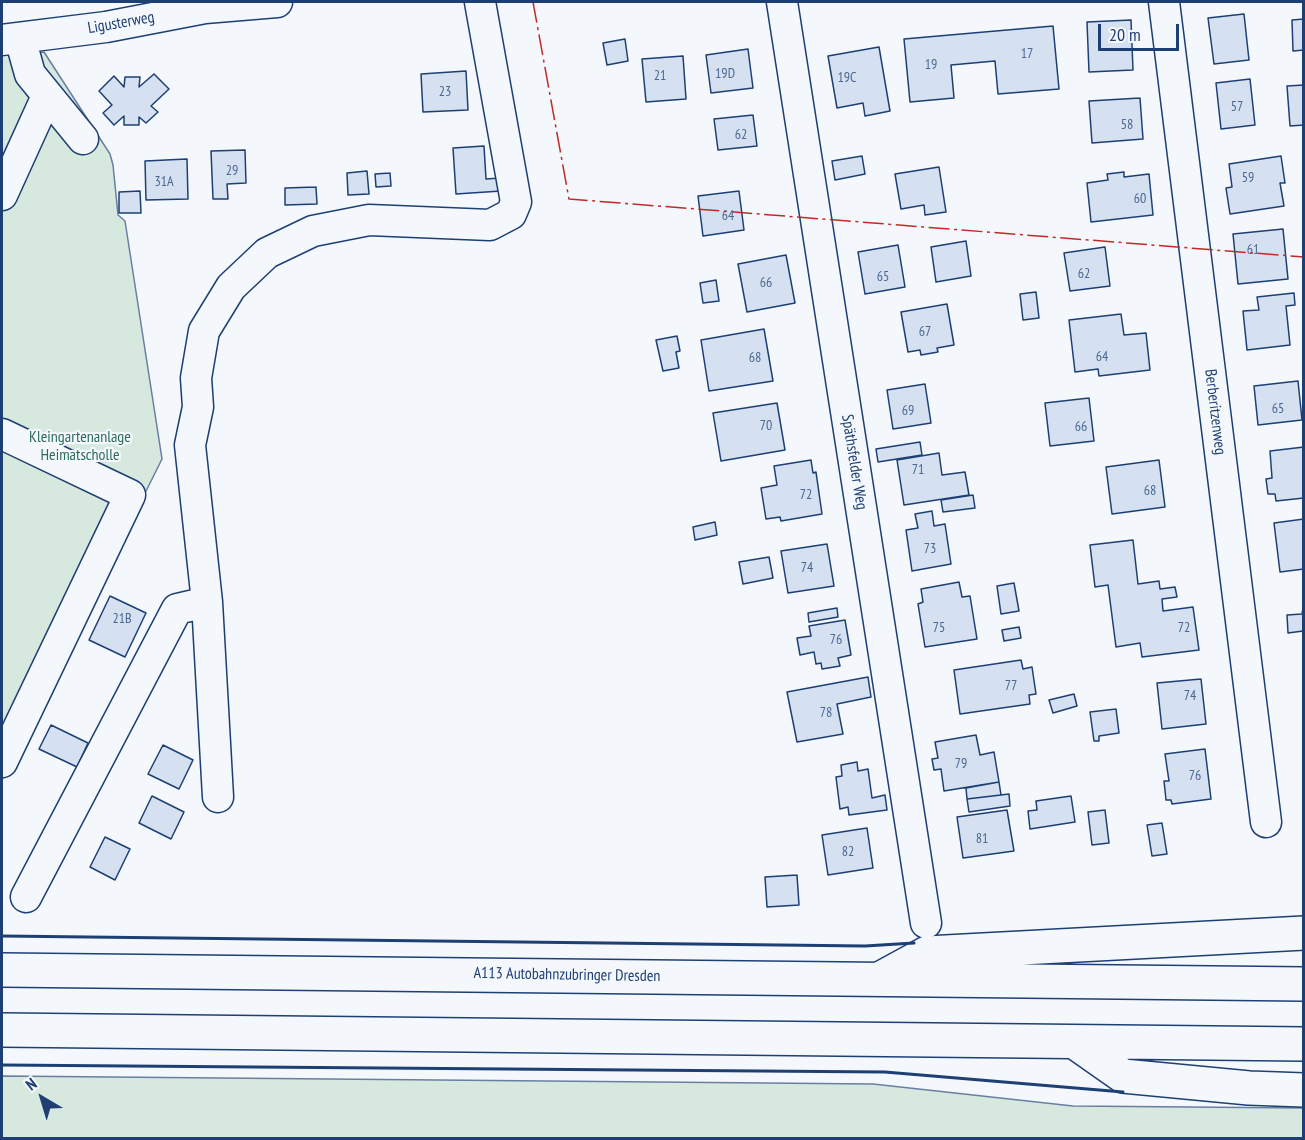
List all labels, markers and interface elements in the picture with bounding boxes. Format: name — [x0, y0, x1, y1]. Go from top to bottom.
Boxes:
street label: Ligusterweg — [86, 8, 156, 38]
scale bar — [1101, 12, 1182, 50]
text: 20 m — [1109, 23, 1141, 46]
house number: 17 — [1021, 46, 1033, 62]
house number: 19 — [925, 57, 937, 73]
house number: 19D — [715, 66, 735, 82]
house number: 21 — [654, 68, 666, 84]
house number: 19C — [837, 70, 857, 86]
house number: 23 — [439, 84, 451, 100]
house number: 57 — [1231, 99, 1243, 115]
house number: 58 — [1121, 117, 1133, 133]
house number: 62 — [735, 127, 747, 143]
house number: 29 — [226, 163, 238, 179]
house number: 59 — [1242, 170, 1254, 186]
house number: 31A — [154, 174, 174, 190]
house number: 60 — [1134, 191, 1146, 207]
house number: 64 — [722, 208, 734, 224]
house number: 61 — [1247, 242, 1259, 258]
house number: 62 — [1078, 266, 1090, 282]
house number: 65 — [877, 269, 889, 285]
house number: 66 — [760, 275, 772, 291]
house number: 67 — [919, 324, 931, 340]
house number: 64 — [1096, 349, 1108, 365]
house number: 68 — [749, 350, 761, 366]
street label: Berberitzenweg — [1200, 368, 1230, 456]
house number: 65 — [1272, 401, 1284, 417]
house number: 69 — [902, 403, 914, 419]
street label: Späthsfelder Weg — [837, 413, 871, 511]
house number: 70 — [760, 418, 772, 434]
house number: 66 — [1075, 419, 1087, 435]
park label: Kleingartenanlage Heimatscholle — [29, 427, 131, 465]
house number: 71 — [912, 462, 924, 478]
house number: 68 — [1144, 483, 1156, 499]
house number: 72 — [800, 487, 812, 503]
house number: 73 — [924, 541, 936, 557]
house number: 74 — [801, 560, 813, 576]
house number: 21B — [112, 611, 132, 627]
house number: 75 — [933, 620, 945, 636]
house number: 72 — [1178, 620, 1190, 636]
house number: 76 — [830, 632, 842, 648]
house number: 77 — [1005, 678, 1017, 694]
house number: 74 — [1184, 688, 1196, 704]
house number: 78 — [820, 705, 832, 721]
house number: 79 — [955, 756, 967, 772]
house number: 76 — [1189, 768, 1201, 784]
house number: 81 — [976, 831, 988, 847]
house number: 82 — [842, 844, 854, 860]
street label: A113 Autobahnzubringer Dresden — [473, 964, 661, 986]
north arrow — [12, 1068, 72, 1128]
text: N — [21, 1073, 40, 1094]

